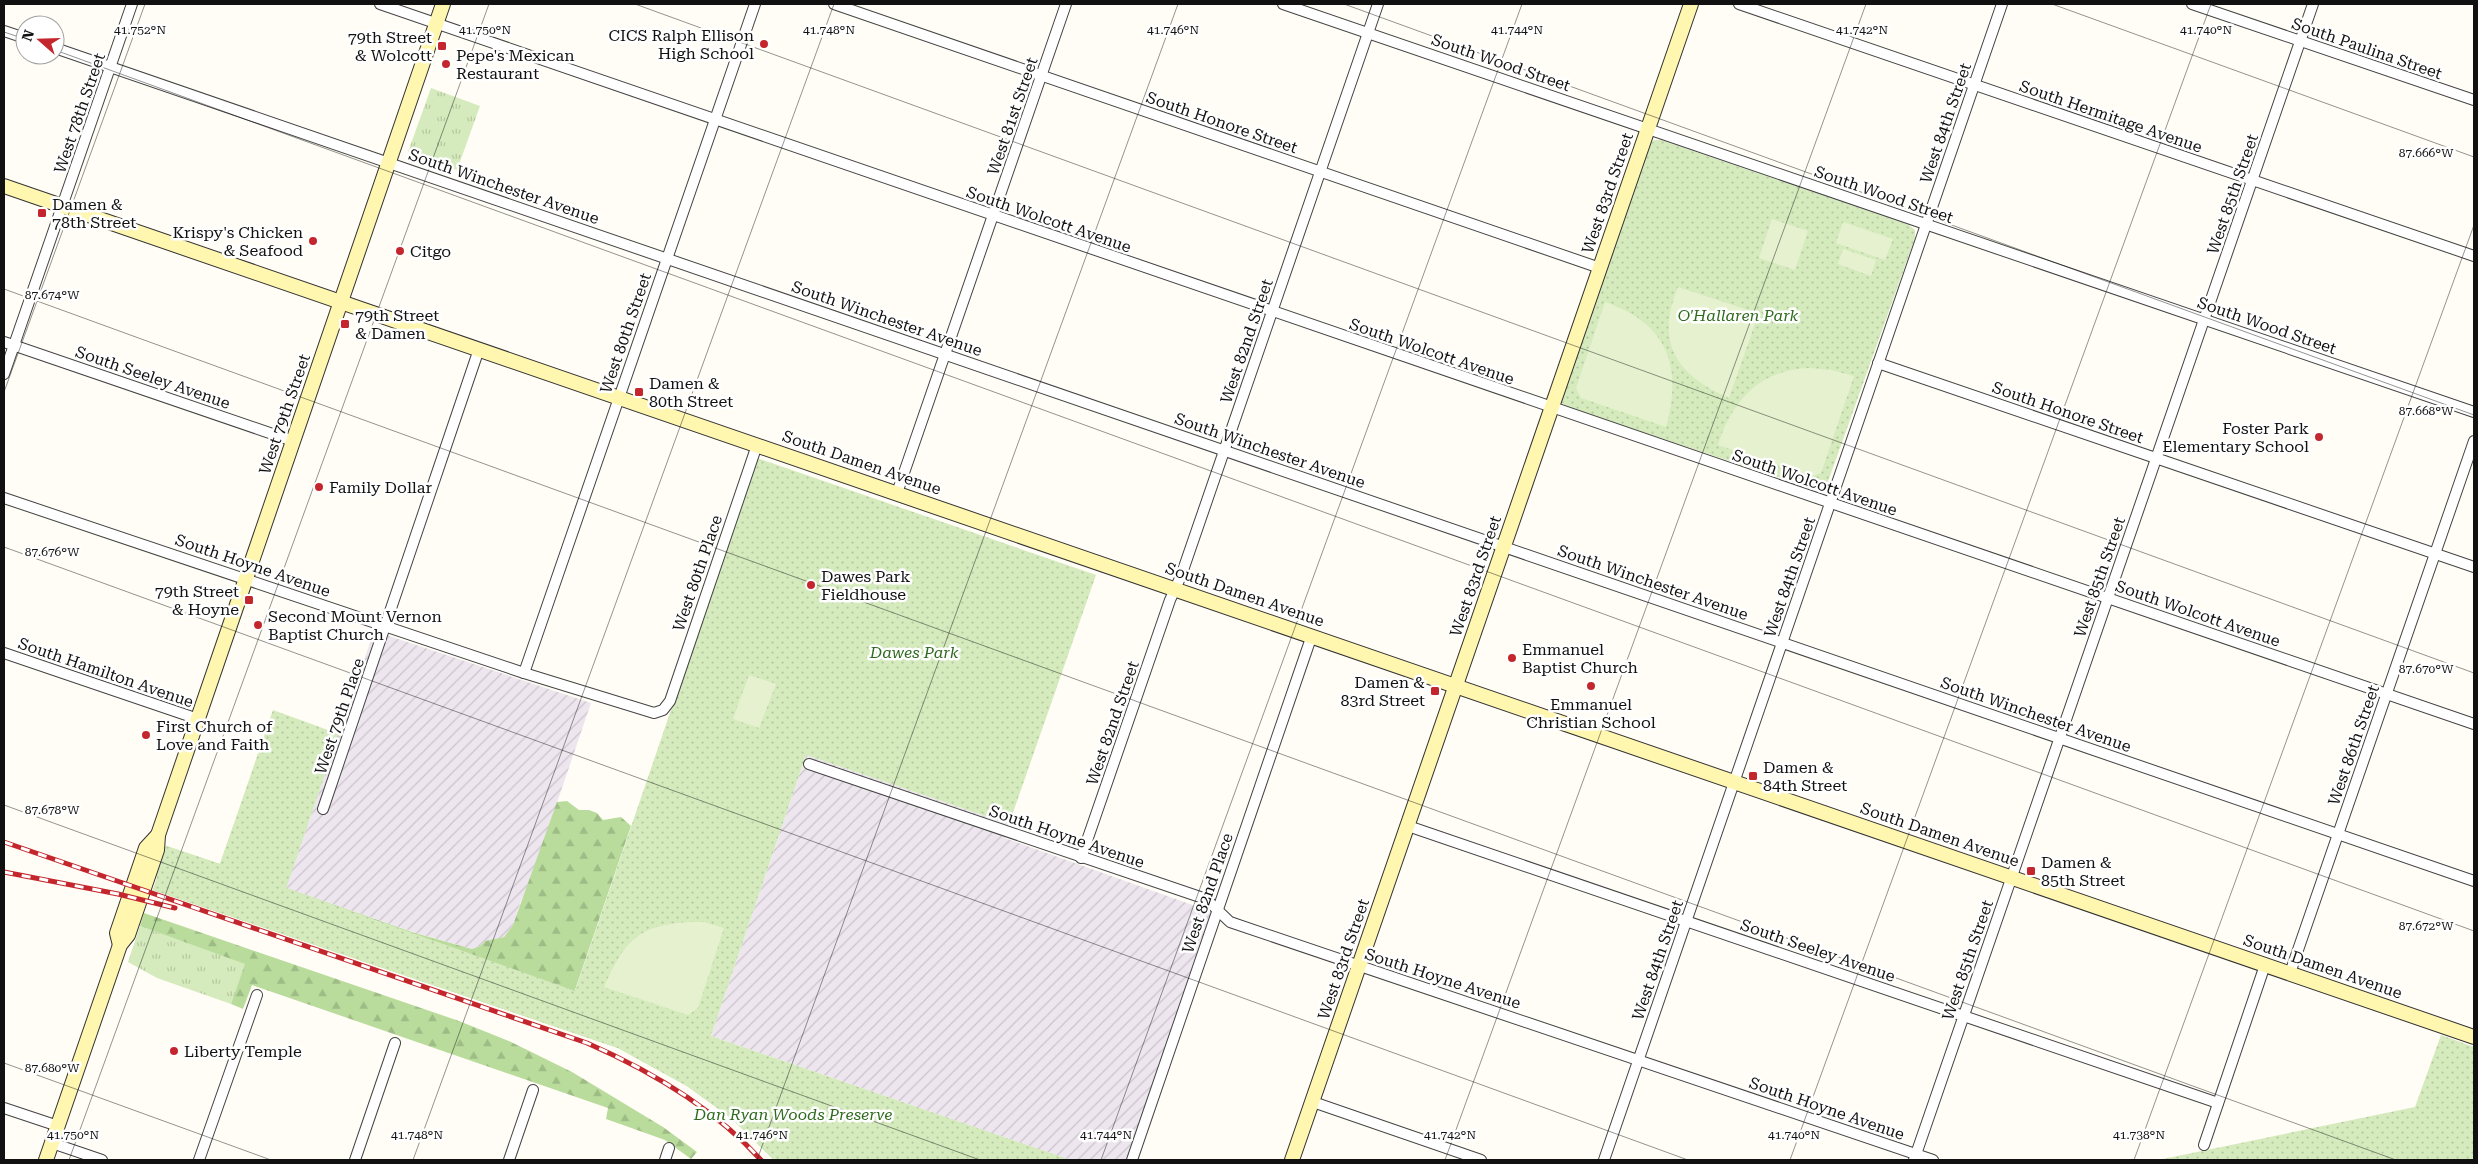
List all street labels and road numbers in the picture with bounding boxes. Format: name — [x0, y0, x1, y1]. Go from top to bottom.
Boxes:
street label: South Paulina Street — [2289, 14, 2445, 83]
street label: South Wood Street — [1429, 30, 1573, 95]
street label: West 78th Street — [50, 50, 109, 176]
street label: West 81st Street — [983, 55, 1042, 178]
street label: West 84th Street — [1916, 60, 1975, 186]
street label: South Hermitage Avenue — [2017, 76, 2205, 157]
street label: South Honore Street — [1144, 88, 1300, 157]
street label: West 83rd Street — [1578, 130, 1637, 256]
street label: West 85th Street — [2203, 131, 2262, 257]
street label: South Winchester Avenue — [406, 145, 602, 228]
street label: South Wood Street — [1812, 162, 1956, 227]
street label: South Wolcott Avenue — [964, 182, 1134, 257]
street label: West 80th Street — [596, 270, 655, 396]
street label: West 82nd Street — [1216, 276, 1277, 406]
street label: South Winchester Avenue — [789, 277, 985, 360]
street label: South Wood Street — [2195, 293, 2339, 358]
street label: South Wolcott Avenue — [1347, 314, 1517, 389]
street label: South Seeley Avenue — [73, 342, 233, 413]
street label: West 79th Street — [255, 351, 314, 477]
street label: South Honore Street — [1990, 378, 2146, 447]
street label: South Winchester Avenue — [1172, 409, 1368, 492]
street label: South Damen Avenue — [780, 426, 944, 499]
street label: South Wolcott Avenue — [1730, 445, 1900, 520]
street label: West 80th Place — [669, 512, 726, 634]
street label: West 83rd Street — [1446, 513, 1505, 639]
street label: West 84th Street — [1760, 514, 1819, 640]
street label: West 85th Street — [2070, 514, 2129, 640]
street label: South Hoyne Avenue — [173, 530, 333, 601]
street label: South Winchester Avenue — [1555, 541, 1751, 624]
street label: South Damen Avenue — [1163, 558, 1327, 631]
street label: South Wolcott Avenue — [2113, 576, 2283, 651]
street label: South Hamilton Avenue — [16, 634, 196, 712]
street label: West 79th Place — [311, 655, 368, 777]
street label: West 82nd Street — [1082, 658, 1143, 788]
street label: South Winchester Avenue — [1938, 673, 2134, 756]
street label: West 86th Street — [2324, 682, 2383, 808]
street label: South Damen Avenue — [1858, 798, 2022, 871]
street label: South Hoyne Avenue — [987, 801, 1147, 872]
street label: West 82nd Place — [1178, 830, 1237, 956]
street label: West 83rd Street — [1314, 896, 1373, 1022]
street label: West 84th Street — [1628, 897, 1687, 1023]
street label: West 85th Street — [1938, 897, 1997, 1023]
street label: South Seeley Avenue — [1738, 915, 1898, 986]
street label: South Damen Avenue — [2241, 930, 2405, 1003]
street label: South Hoyne Avenue — [1362, 944, 1523, 1013]
street label: South Hoyne Avenue — [1747, 1073, 1907, 1144]

